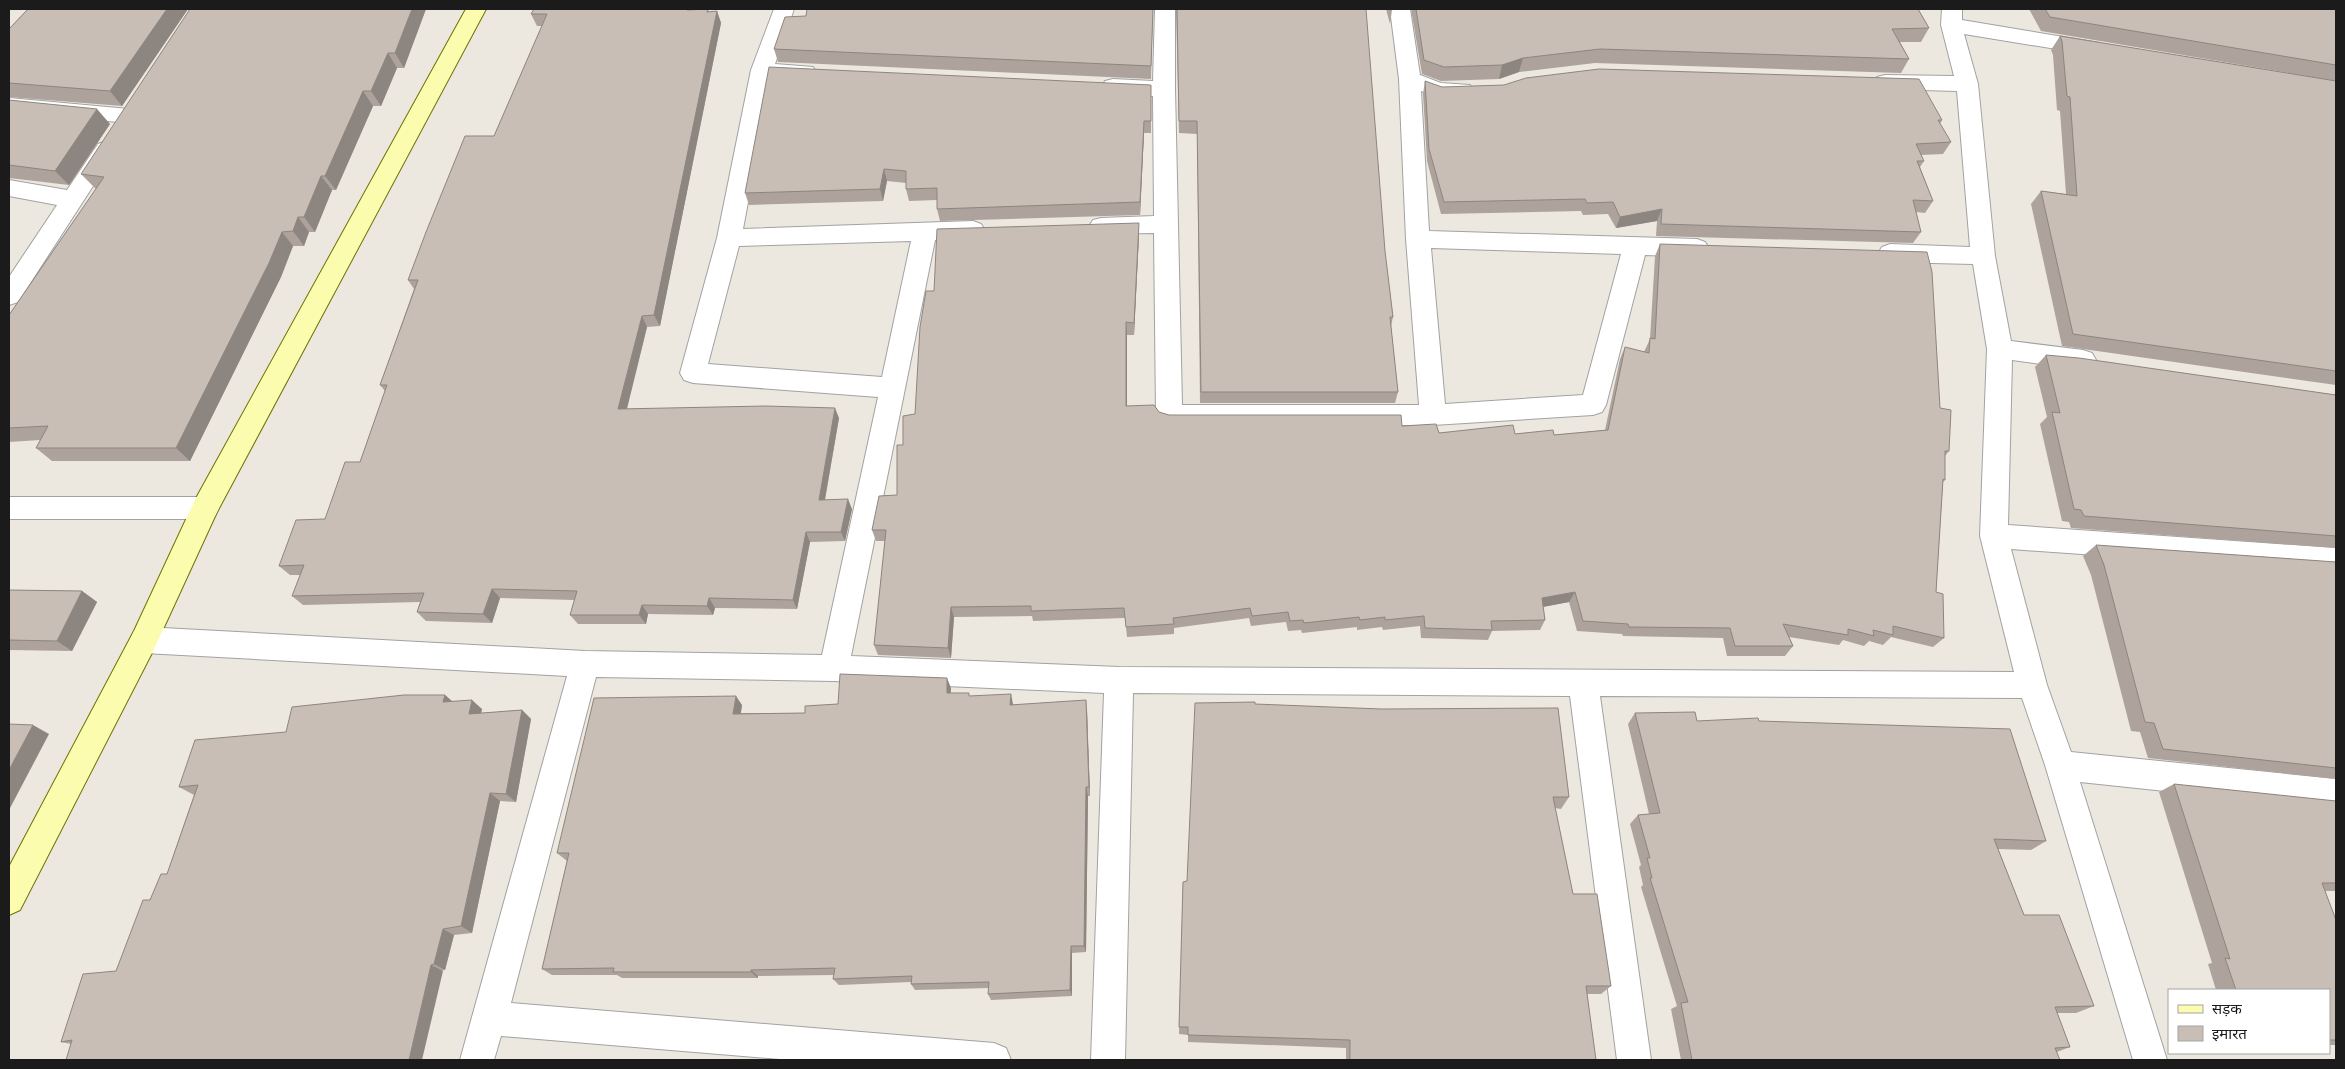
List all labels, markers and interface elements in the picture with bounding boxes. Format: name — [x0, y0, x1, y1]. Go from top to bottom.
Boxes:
legend — [2168, 989, 2330, 1054]
text: सड़क — [2212, 998, 2242, 1018]
text: इमारत — [2212, 1023, 2247, 1043]

